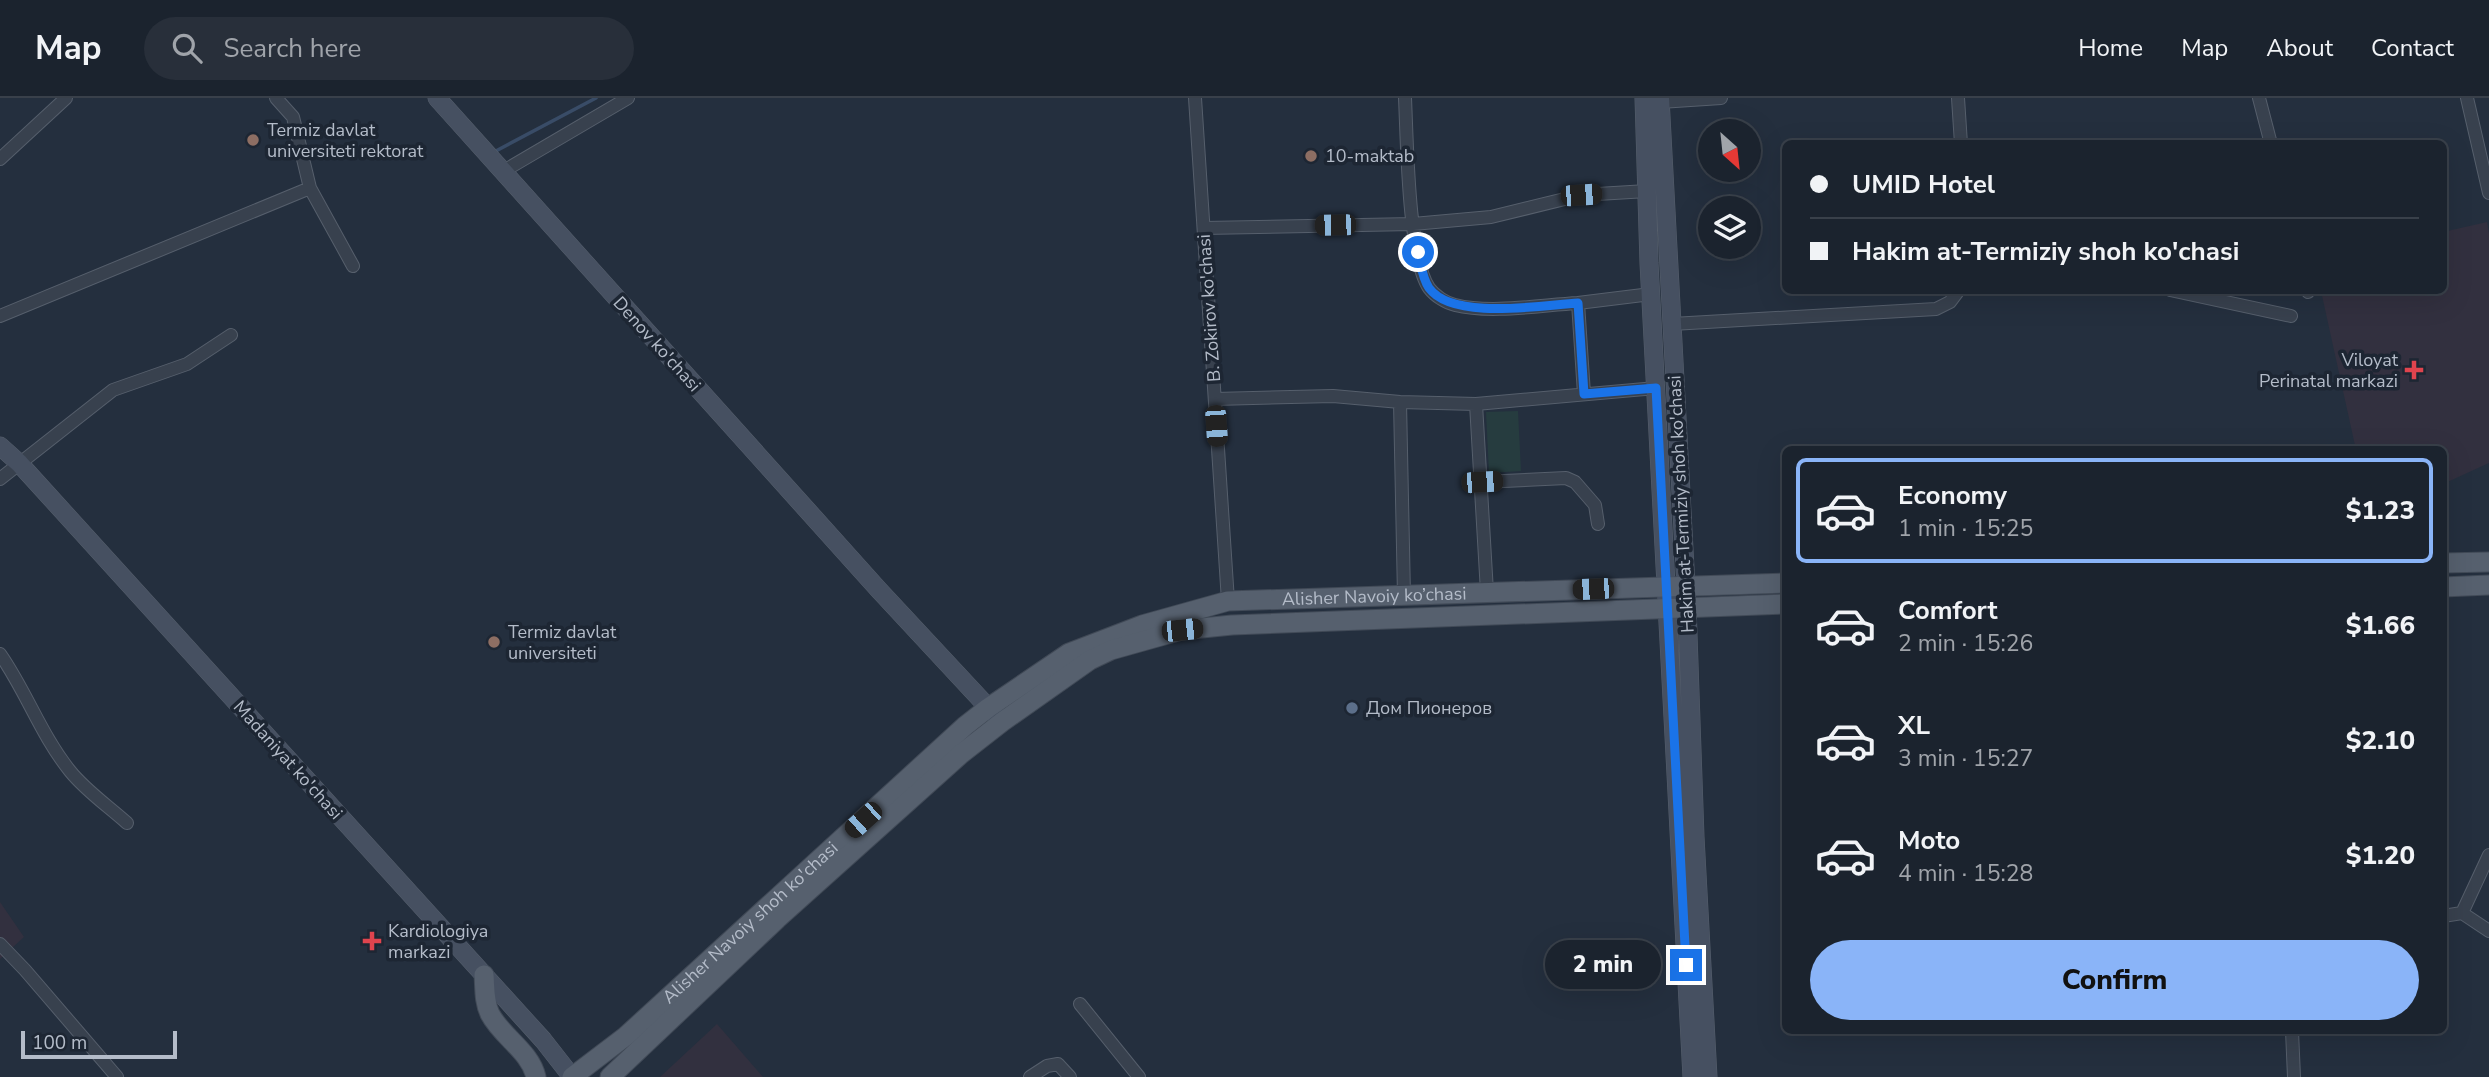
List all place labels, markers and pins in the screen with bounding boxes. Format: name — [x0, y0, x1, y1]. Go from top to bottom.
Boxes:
place label: Termiz davlat universiteti rektorat — [267, 118, 424, 163]
marker: Termiz davlat universiteti rektorat — [245, 132, 261, 148]
place label: 10-maktab — [1325, 144, 1414, 168]
marker: 10-maktab — [1303, 148, 1319, 164]
place label: Viloyat Perinatal markazi — [2259, 348, 2399, 393]
marker: Viloyat Perinatal markazi — [2404, 360, 2424, 380]
place label: Termiz davlat universiteti — [508, 620, 617, 665]
marker: Termiz davlat universiteti — [486, 634, 502, 650]
place label: Дом Пионеров — [1366, 696, 1492, 720]
marker: Дом Пионеров — [1344, 700, 1360, 716]
place label: Kardiologiya markazi — [388, 919, 488, 964]
marker: Kardiologiya markazi — [362, 931, 382, 951]

